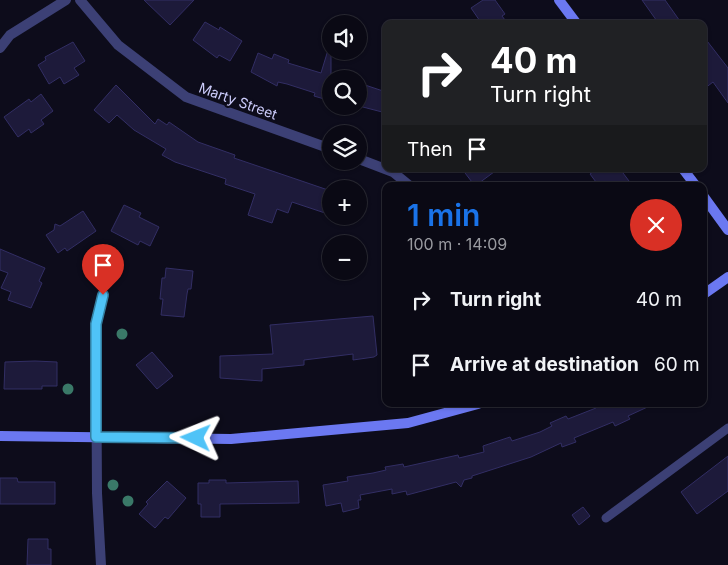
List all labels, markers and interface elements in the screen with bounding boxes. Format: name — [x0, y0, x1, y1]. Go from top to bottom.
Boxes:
map controls — [322, 15, 367, 280]
button: sound — [322, 15, 367, 60]
text: 40 m — [490, 39, 578, 81]
icon: right — [407, 40, 472, 105]
button: search — [322, 70, 367, 115]
street label: Marty Street — [197, 78, 280, 123]
text: Turn right — [490, 81, 591, 107]
button: layers — [322, 125, 367, 170]
icon: arrive — [463, 135, 491, 163]
text: Then — [407, 138, 453, 161]
button: + — [322, 180, 367, 225]
text: 1 min — [407, 197, 480, 233]
button: close — [630, 199, 682, 251]
text: 100 m · 14:09 — [407, 234, 507, 254]
button: − — [322, 235, 367, 280]
pin — [82, 244, 124, 295]
icon: arrive — [89, 251, 117, 279]
icon: right — [407, 286, 435, 314]
text: Turn right — [450, 288, 541, 311]
text: 40 m — [636, 288, 682, 311]
icon: arrive — [407, 351, 435, 379]
text: Arrive at destination — [450, 353, 639, 376]
text: 60 m — [654, 353, 700, 376]
position arrow — [169, 411, 221, 463]

